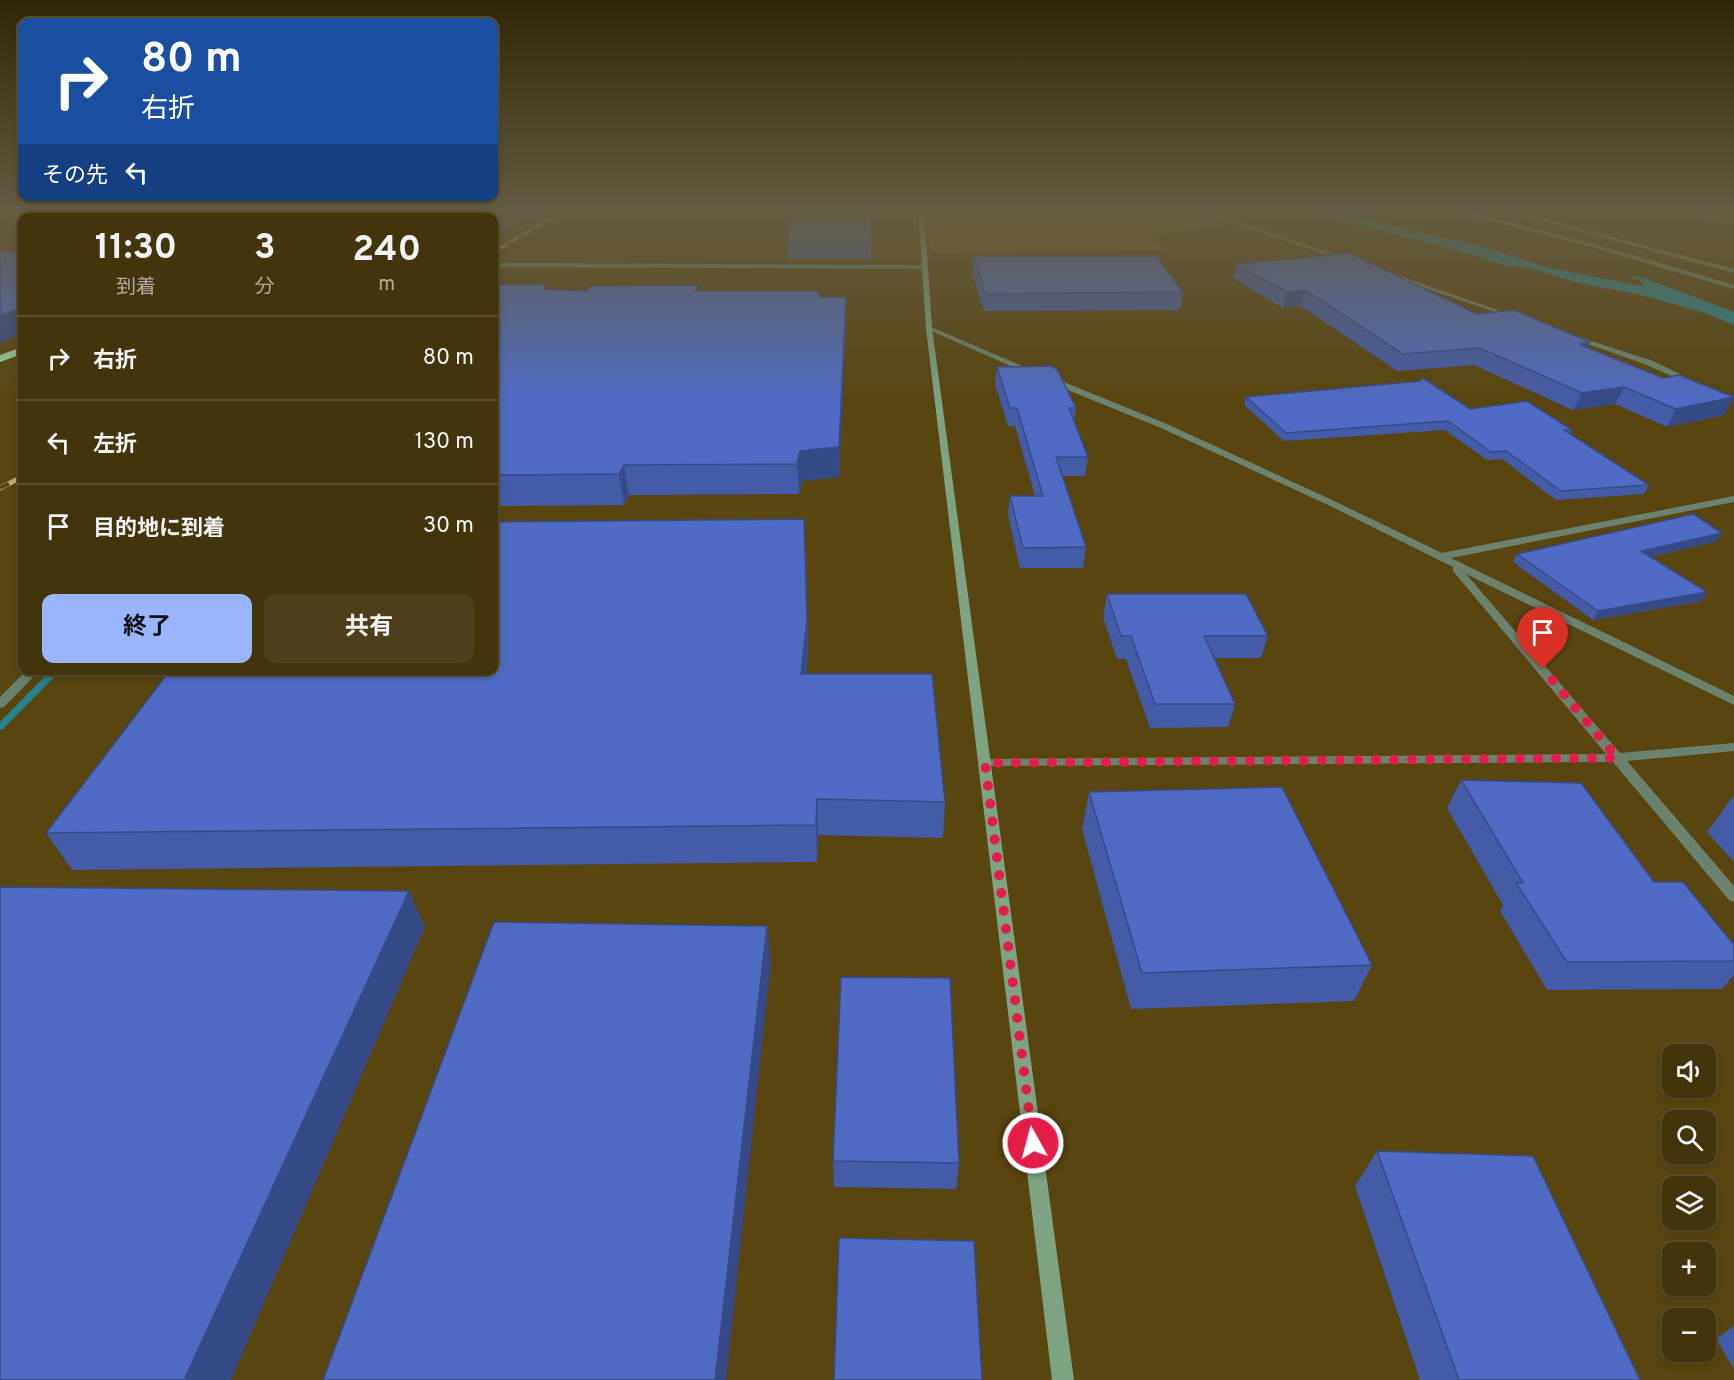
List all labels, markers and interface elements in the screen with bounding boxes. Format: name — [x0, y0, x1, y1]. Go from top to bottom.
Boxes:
text: 80 m — [141, 34, 242, 87]
icon: right — [42, 42, 120, 120]
text: 右折 — [141, 93, 195, 127]
icon: left — [120, 156, 153, 189]
text: その先 — [42, 163, 108, 190]
text: 11:30 — [95, 226, 177, 272]
text: 3 — [254, 226, 276, 272]
text: 240 — [352, 228, 421, 274]
text: m — [378, 272, 395, 298]
text: 到着 — [116, 275, 156, 301]
text: 分 — [255, 275, 275, 301]
icon: right — [42, 342, 75, 375]
text: 80 m — [423, 345, 474, 372]
text: 右折 — [93, 348, 137, 375]
icon: left — [42, 426, 75, 459]
text: 130 m — [415, 429, 474, 456]
text: 左折 — [93, 432, 137, 459]
icon: arrive — [42, 510, 75, 543]
text: 30 m — [423, 513, 474, 540]
text: 目的地に到着 — [93, 516, 225, 543]
button: 終了 — [42, 594, 252, 663]
button: 共有 — [264, 594, 474, 663]
pin — [1517, 607, 1568, 669]
icon: arrive — [1526, 616, 1559, 649]
map controls — [1662, 1044, 1716, 1362]
button: sound — [1662, 1044, 1716, 1098]
button: search — [1662, 1110, 1716, 1164]
position arrow — [1001, 1111, 1065, 1175]
button: layers — [1662, 1176, 1716, 1230]
button: + — [1662, 1242, 1716, 1296]
button: − — [1662, 1308, 1716, 1362]

